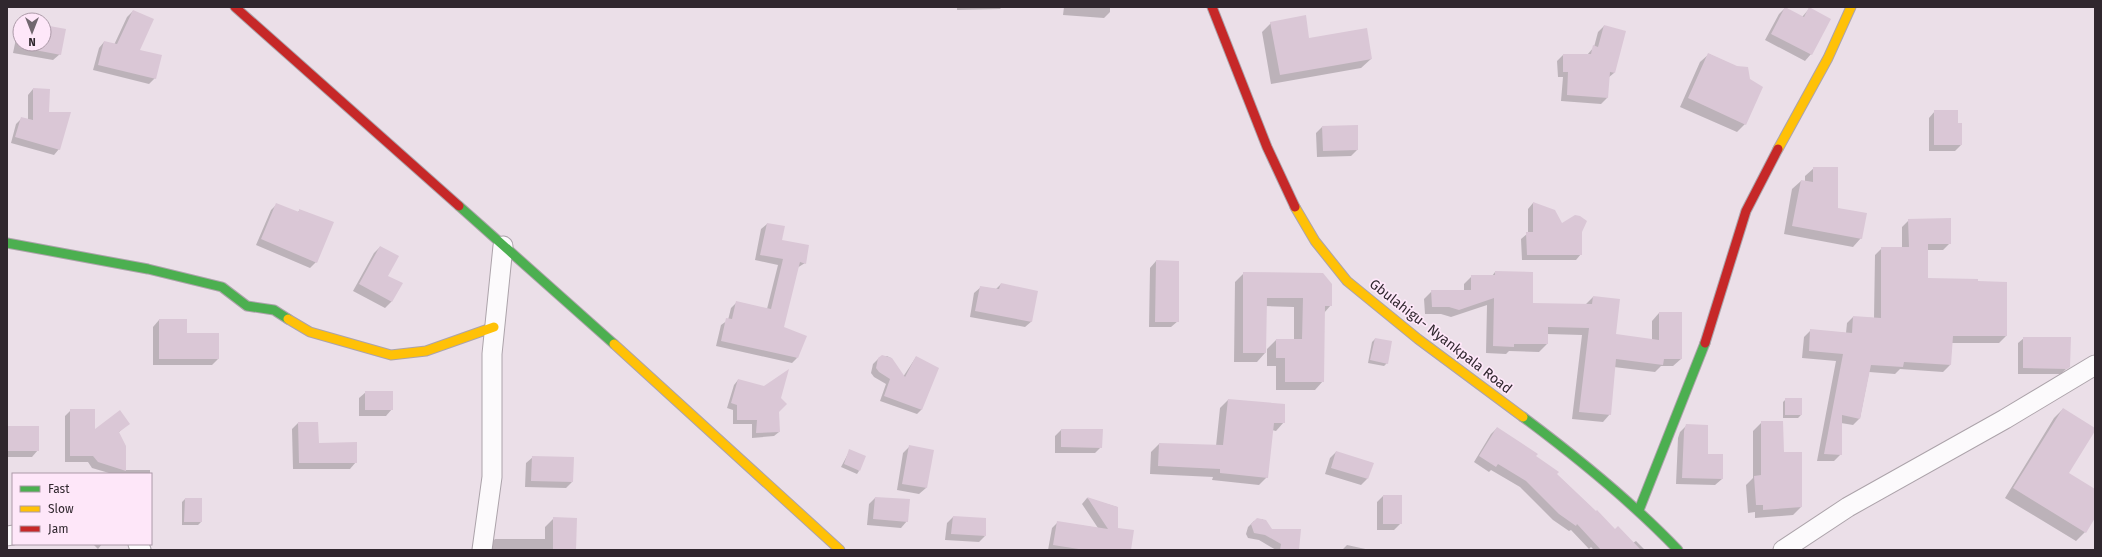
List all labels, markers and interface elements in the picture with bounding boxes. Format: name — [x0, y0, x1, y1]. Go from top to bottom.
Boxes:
north arrow — [12, 12, 52, 52]
text: N — [28, 35, 36, 48]
street label: Gbulahigu- Nyankpala Road — [1366, 275, 1515, 397]
legend — [12, 473, 152, 545]
text: Fast — [48, 482, 70, 496]
text: Slow — [48, 502, 74, 516]
text: Jam — [48, 522, 68, 536]

